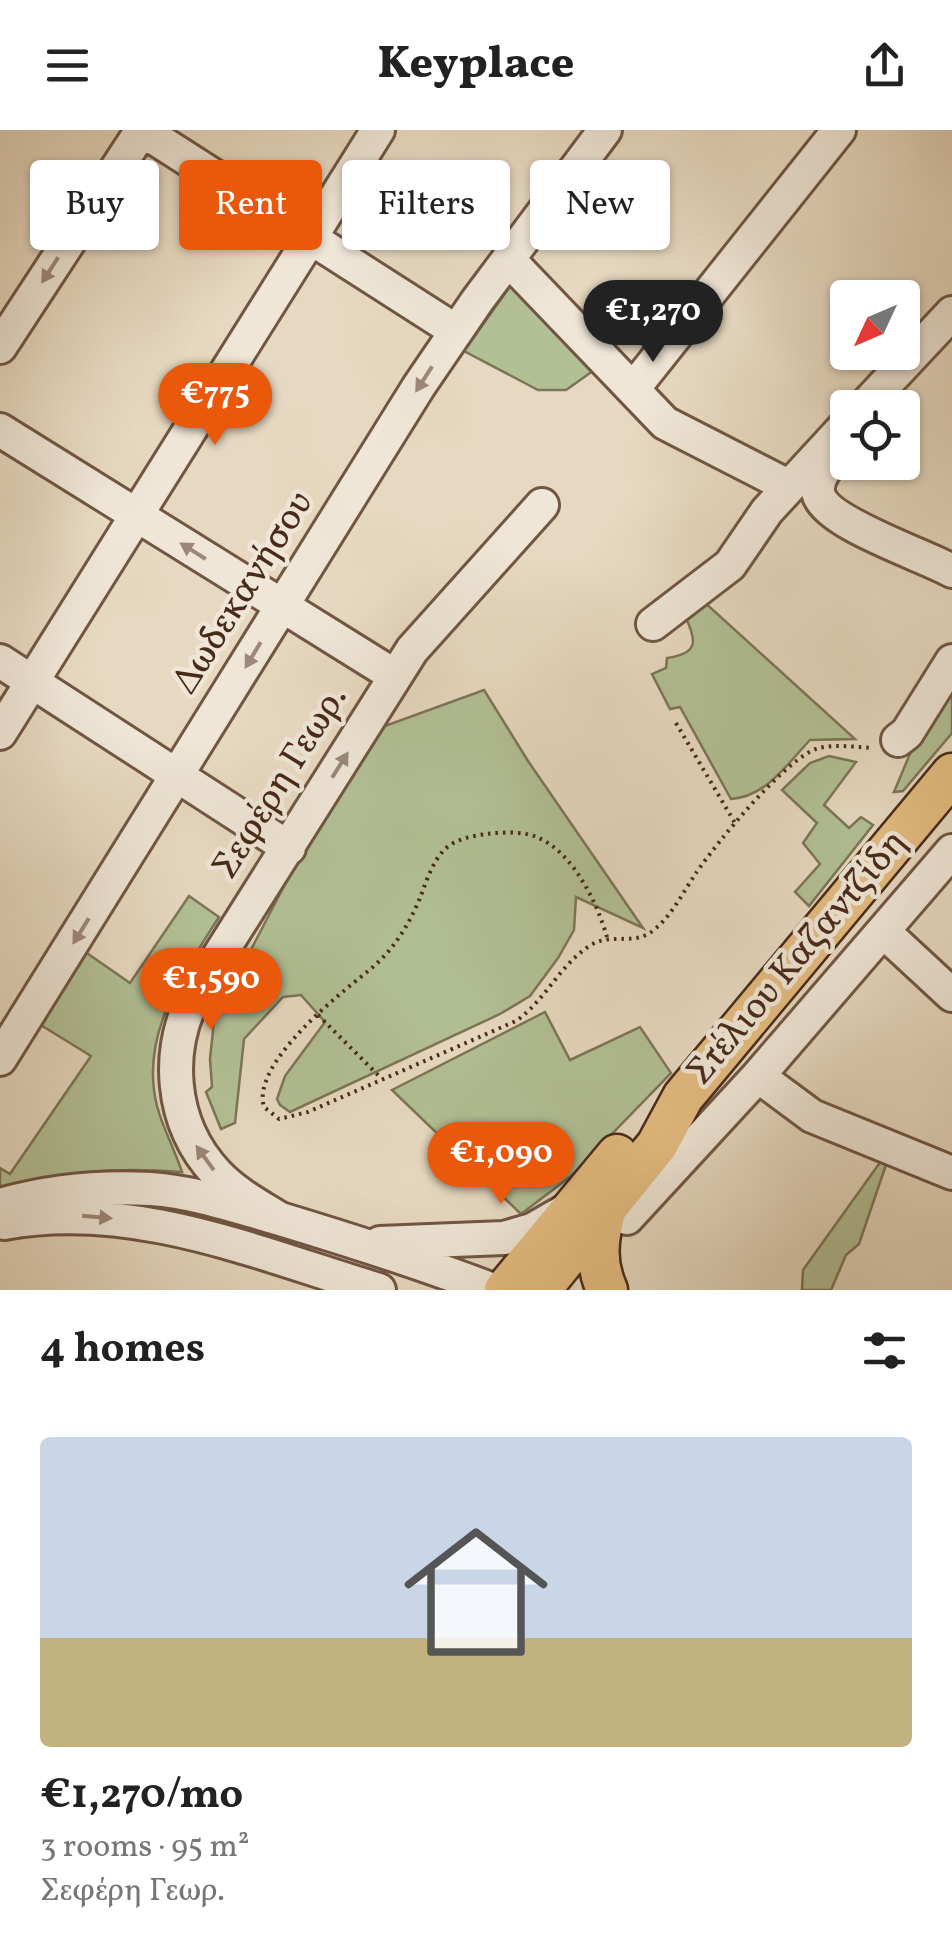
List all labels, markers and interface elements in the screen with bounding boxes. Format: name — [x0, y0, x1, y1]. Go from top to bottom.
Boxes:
text: Keyplace — [378, 34, 574, 97]
icon: menu — [40, 38, 95, 93]
icon: share — [857, 38, 912, 93]
chip: Buy — [30, 160, 159, 250]
chip: Rent — [179, 160, 322, 250]
chip: Filters — [342, 160, 510, 250]
chip: New — [530, 160, 670, 250]
one-way arrow — [42, 257, 60, 284]
pin: €1,270 — [572, 280, 734, 365]
north arrow — [830, 280, 920, 370]
map controls — [830, 280, 920, 480]
text: €1,270 — [605, 290, 701, 334]
pin: €775 — [156, 363, 274, 448]
one-way arrow — [416, 365, 434, 392]
text: €775 — [180, 373, 250, 417]
button: locate — [830, 390, 920, 480]
street label: Δωδεκανήσου — [161, 481, 327, 705]
one-way arrow — [180, 542, 207, 561]
one-way arrow — [245, 641, 262, 669]
street label: Σεφέρη Γεωρ. — [200, 676, 362, 890]
one-way arrow — [331, 751, 349, 779]
street label: Στέλιου Καζαντζίδη — [675, 819, 921, 1097]
one-way arrow — [73, 917, 91, 944]
pin: €1,590 — [130, 948, 292, 1033]
text: €1,590 — [162, 958, 260, 1002]
pin: €1,090 — [420, 1122, 582, 1207]
text: €1,090 — [449, 1132, 553, 1176]
one-way arrow — [196, 1145, 215, 1171]
one-way arrow — [81, 1210, 113, 1226]
text: 4 homes — [40, 1321, 205, 1380]
icon: filters — [857, 1323, 912, 1378]
icon: home — [386, 1502, 566, 1682]
text: €1,270/mo — [40, 1767, 243, 1826]
text: 3 rooms · 95 m² — [40, 1826, 250, 1870]
text: Σεφέρη Γεωρ. — [40, 1870, 225, 1914]

